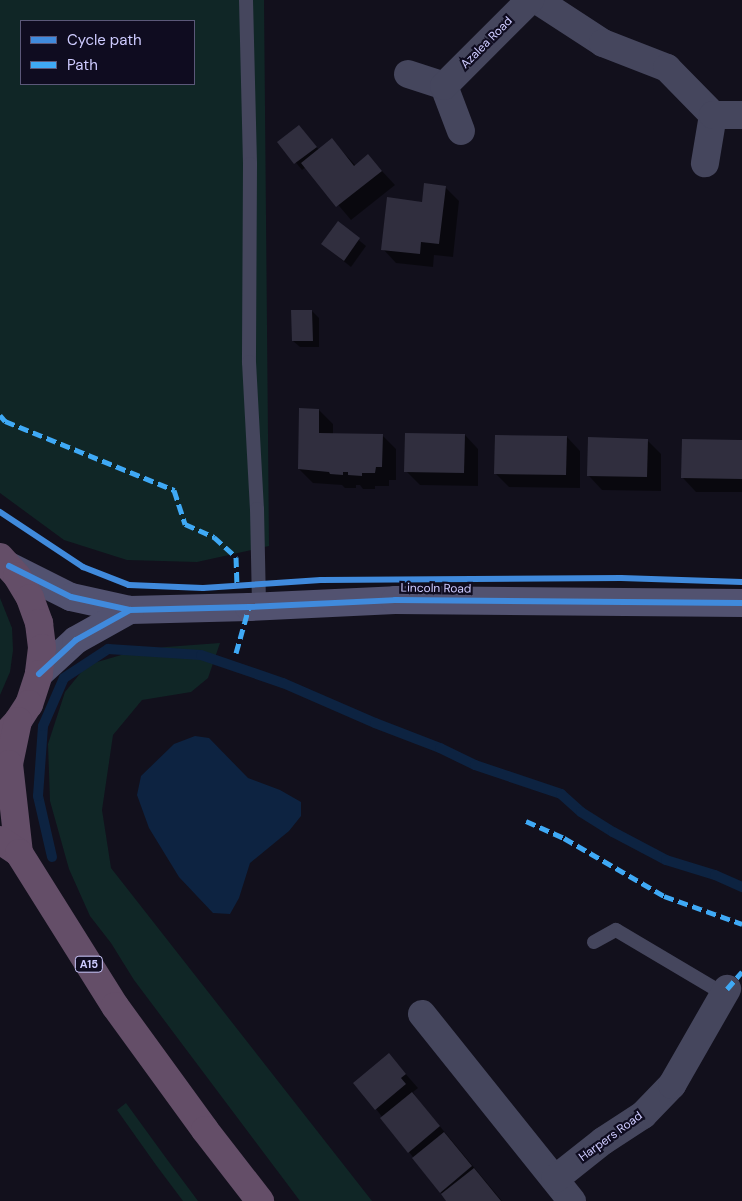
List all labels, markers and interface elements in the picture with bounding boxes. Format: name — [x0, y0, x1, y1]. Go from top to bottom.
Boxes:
street label: Azalea Road — [458, 14, 516, 72]
legend — [20, 20, 195, 85]
text: Cycle path — [67, 30, 142, 50]
text: Path — [67, 55, 98, 75]
street label: Lincoln Road — [400, 581, 472, 597]
road number: A15 — [74, 956, 104, 972]
street label: Harpers Road — [576, 1109, 646, 1165]

